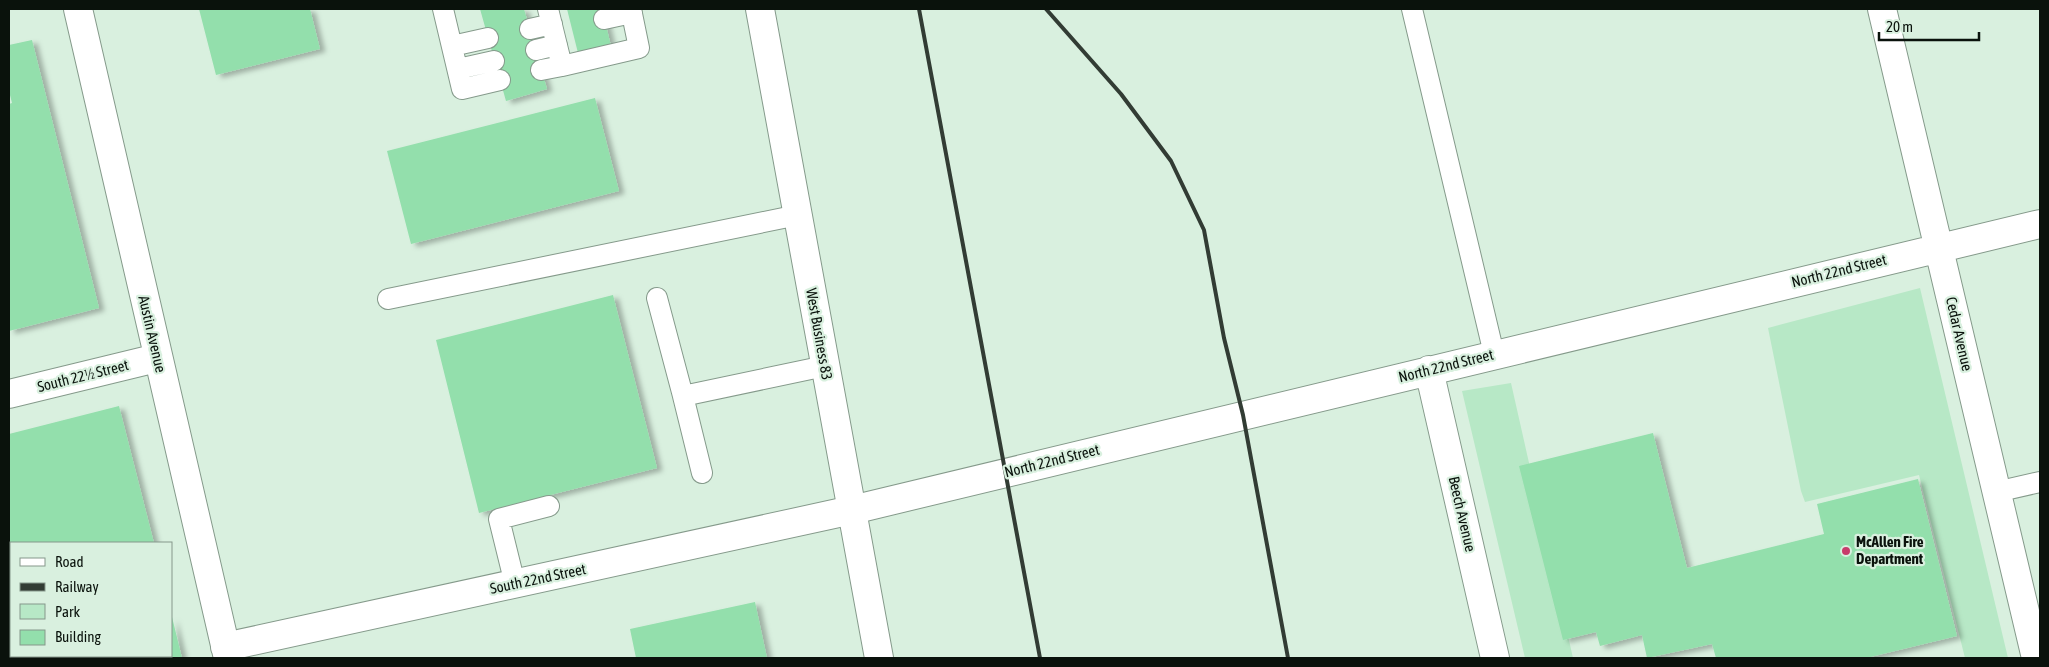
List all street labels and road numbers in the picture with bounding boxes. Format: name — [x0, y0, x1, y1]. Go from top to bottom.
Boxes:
street label: North 22nd Street — [1790, 251, 1888, 291]
street label: West Business 83 — [803, 287, 836, 381]
street label: Austin Avenue — [135, 294, 170, 374]
street label: Cedar Avenue — [1943, 295, 1976, 373]
street label: North 22nd Street — [1397, 346, 1495, 386]
street label: South 22½ Street — [36, 356, 130, 395]
street label: North 22nd Street — [1003, 441, 1101, 481]
street label: Beech Avenue — [1446, 474, 1479, 553]
street label: South 22nd Street — [488, 560, 587, 597]

